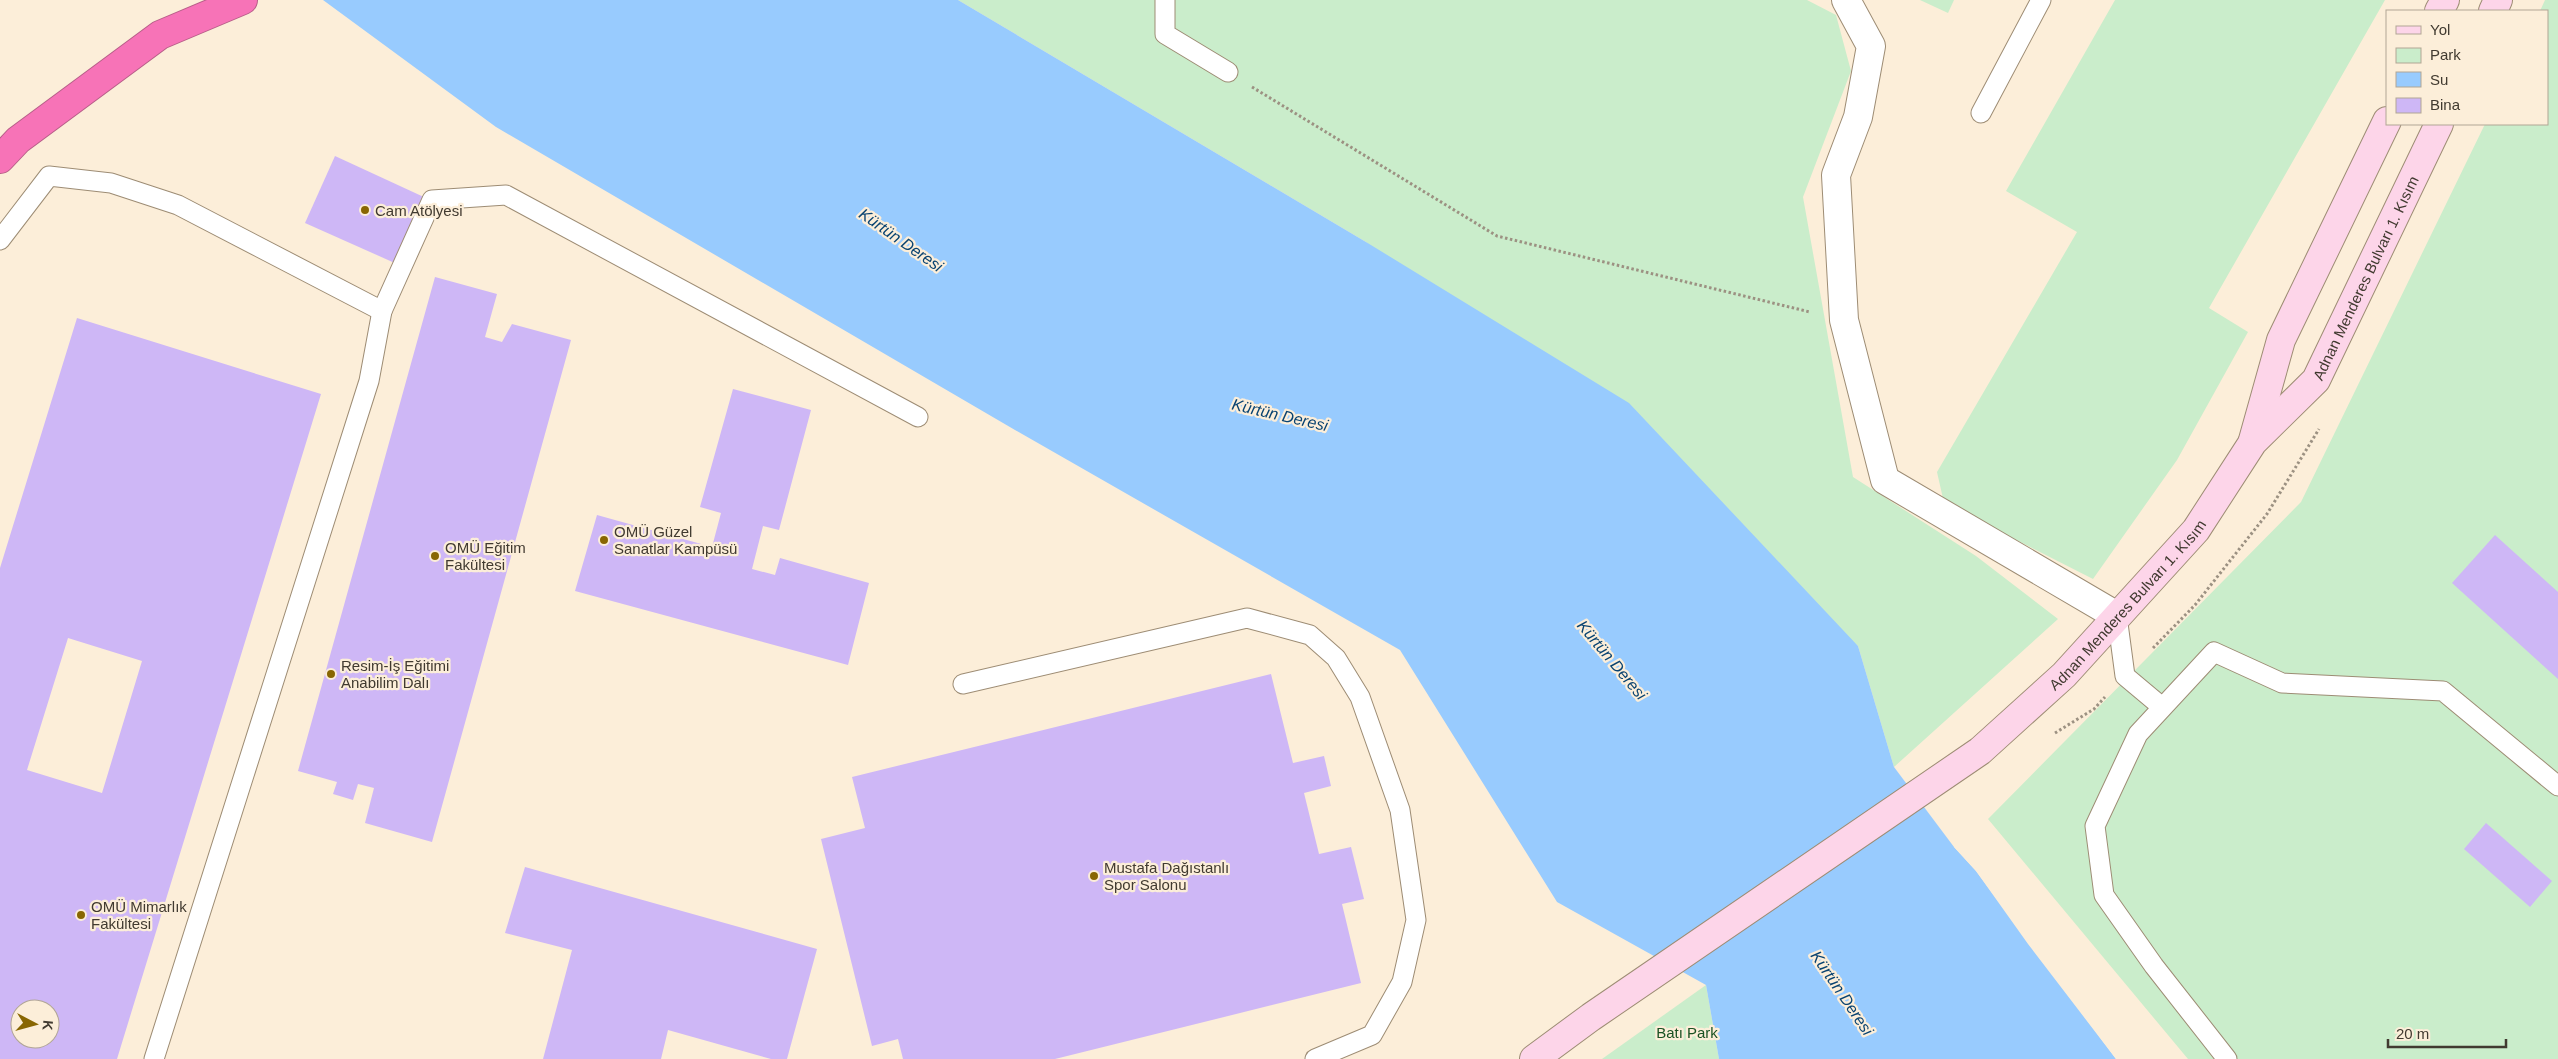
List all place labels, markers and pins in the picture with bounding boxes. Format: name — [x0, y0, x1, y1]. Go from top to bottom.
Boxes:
place label: Cam Atölyesi — [375, 202, 463, 219]
marker: Cam Atölyesi — [359, 204, 371, 216]
place label: OMÜ Güzel Sanatlar Kampüsü — [614, 523, 737, 557]
marker: OMÜ Güzel Sanatlar Kampüsü — [598, 534, 610, 546]
place label: OMÜ Eğitim Fakültesi — [445, 539, 526, 573]
marker: OMÜ Eğitim Fakültesi — [429, 550, 441, 562]
place label: Resim-İş Eğitimi Anabilim Dalı — [341, 657, 449, 691]
marker: Resim-İş Eğitimi Anabilim Dalı — [325, 668, 337, 680]
place label: Mustafa Dağıstanlı Spor Salonu — [1104, 859, 1229, 893]
marker: Mustafa Dağıstanlı Spor Salonu — [1088, 870, 1100, 882]
place label: OMÜ Mimarlık Fakültesi — [91, 898, 187, 932]
marker: OMÜ Mimarlık Fakültesi — [75, 909, 87, 921]

